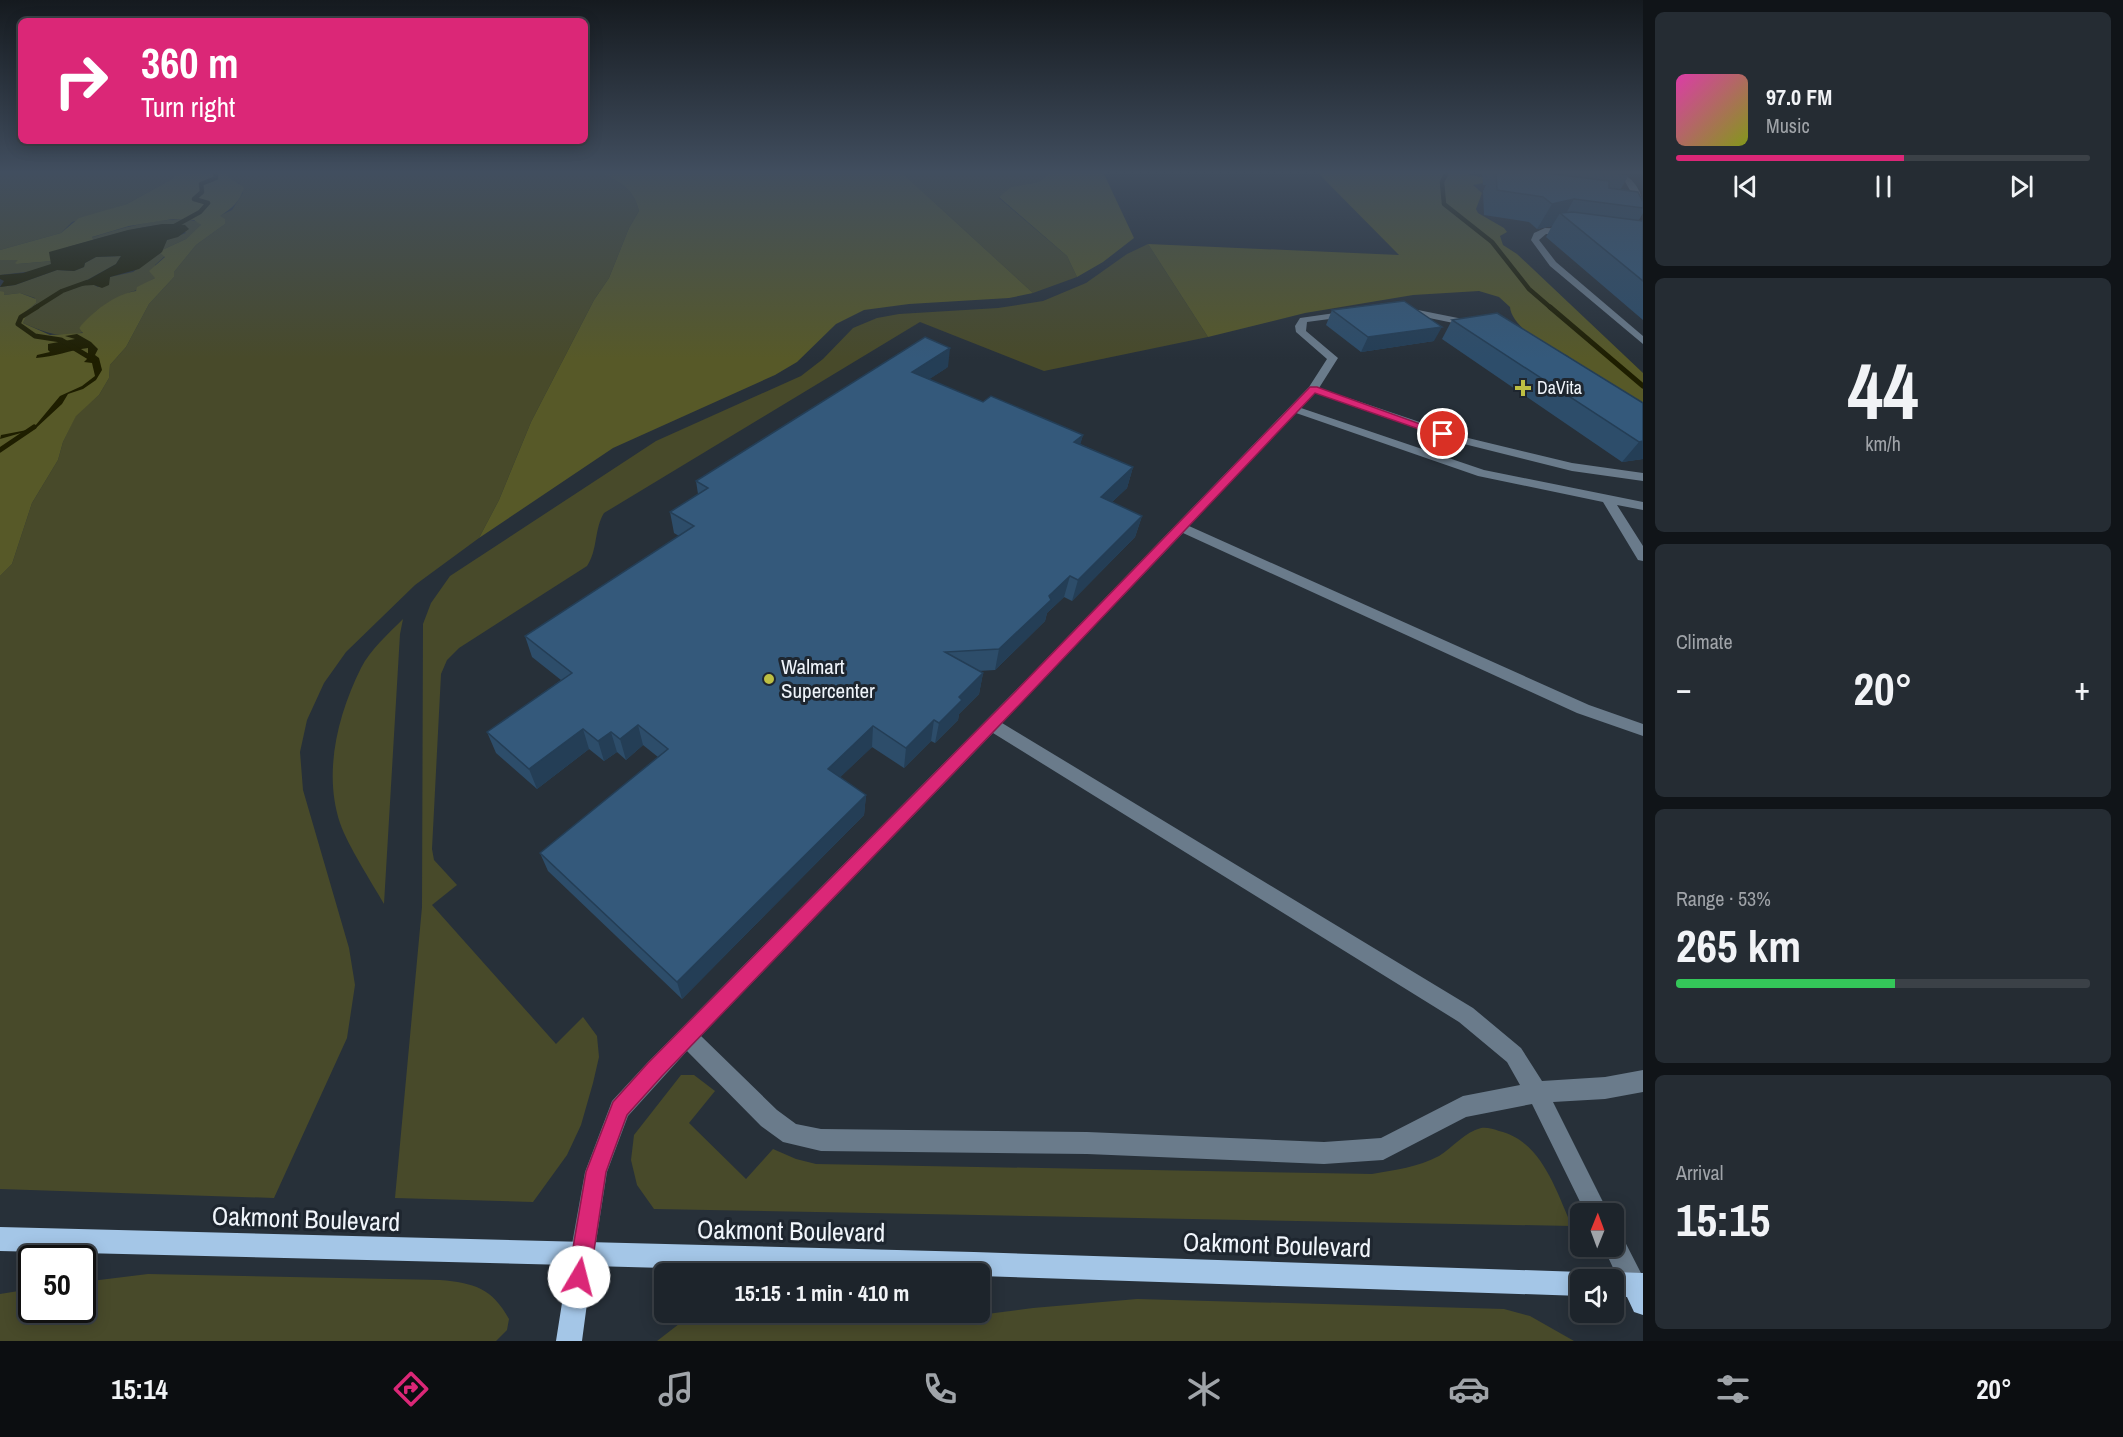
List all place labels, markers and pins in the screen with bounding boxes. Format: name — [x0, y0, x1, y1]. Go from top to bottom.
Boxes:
place label: DaVita — [1537, 375, 1582, 400]
marker: DaVita — [1514, 379, 1532, 397]
pin — [1417, 408, 1468, 459]
place label: Walmart Supercenter — [781, 652, 875, 705]
marker: Walmart Supercenter — [762, 672, 776, 686]

